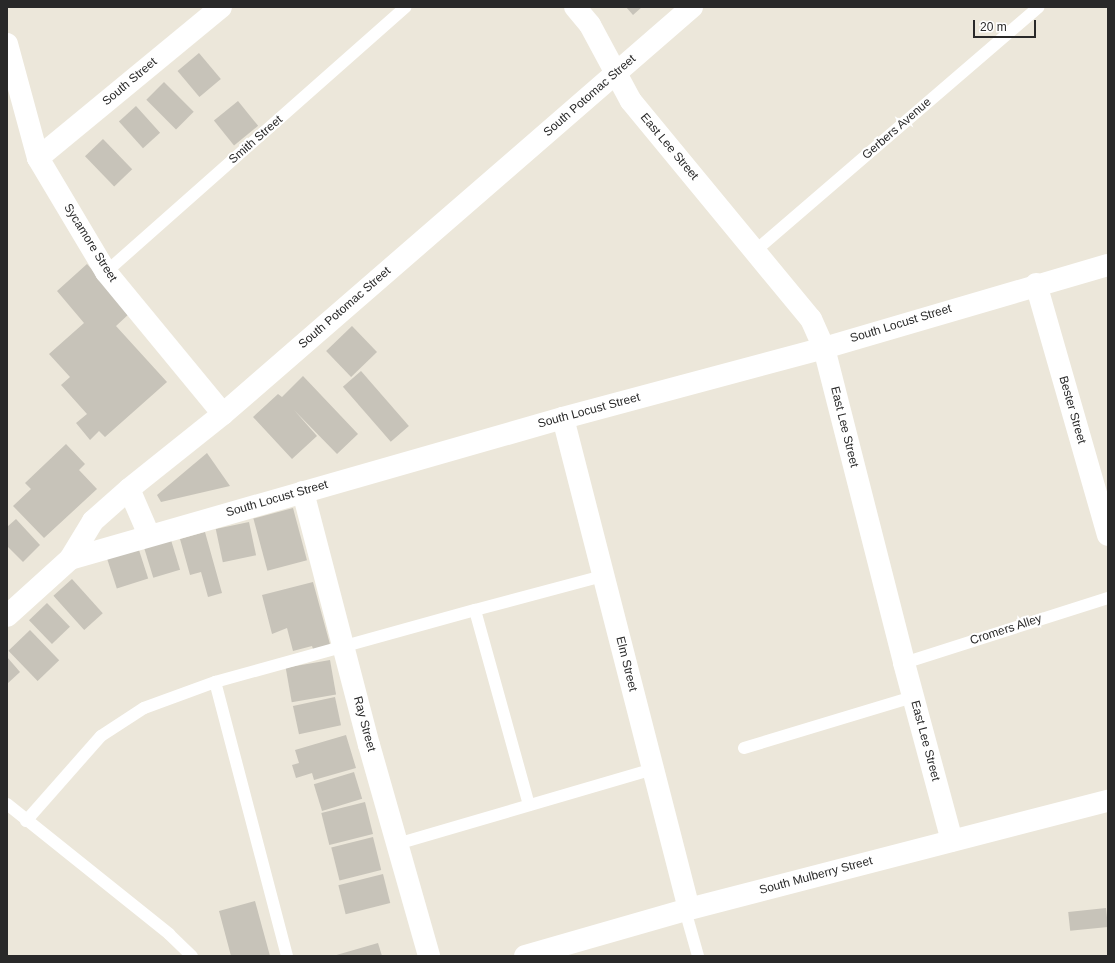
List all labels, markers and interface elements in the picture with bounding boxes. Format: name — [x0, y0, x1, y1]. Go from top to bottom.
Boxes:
scale bar — [975, 12, 1038, 38]
text: 20 m — [980, 20, 1007, 34]
street label: South Potomac Street — [541, 52, 639, 140]
street label: South Street — [100, 55, 160, 109]
street label: Gerbers Avenue — [859, 95, 935, 163]
street label: East Lee Street — [637, 111, 701, 183]
street label: Smith Street — [226, 113, 286, 167]
street label: Sycamore Street — [60, 201, 120, 285]
street label: South Potomac Street — [296, 264, 394, 352]
street label: South Locust Street — [848, 302, 954, 346]
street label: Bester Street — [1055, 374, 1089, 446]
street label: East Lee Street — [827, 385, 861, 469]
street label: South Locust Street — [536, 390, 642, 432]
street label: South Locust Street — [224, 478, 330, 520]
street label: Cromers Alley — [968, 612, 1044, 648]
street label: Elm Street — [612, 635, 640, 693]
street label: Ray Street — [350, 695, 378, 753]
street label: East Lee Street — [907, 699, 943, 783]
street label: South Mulberry Street — [758, 854, 874, 898]

